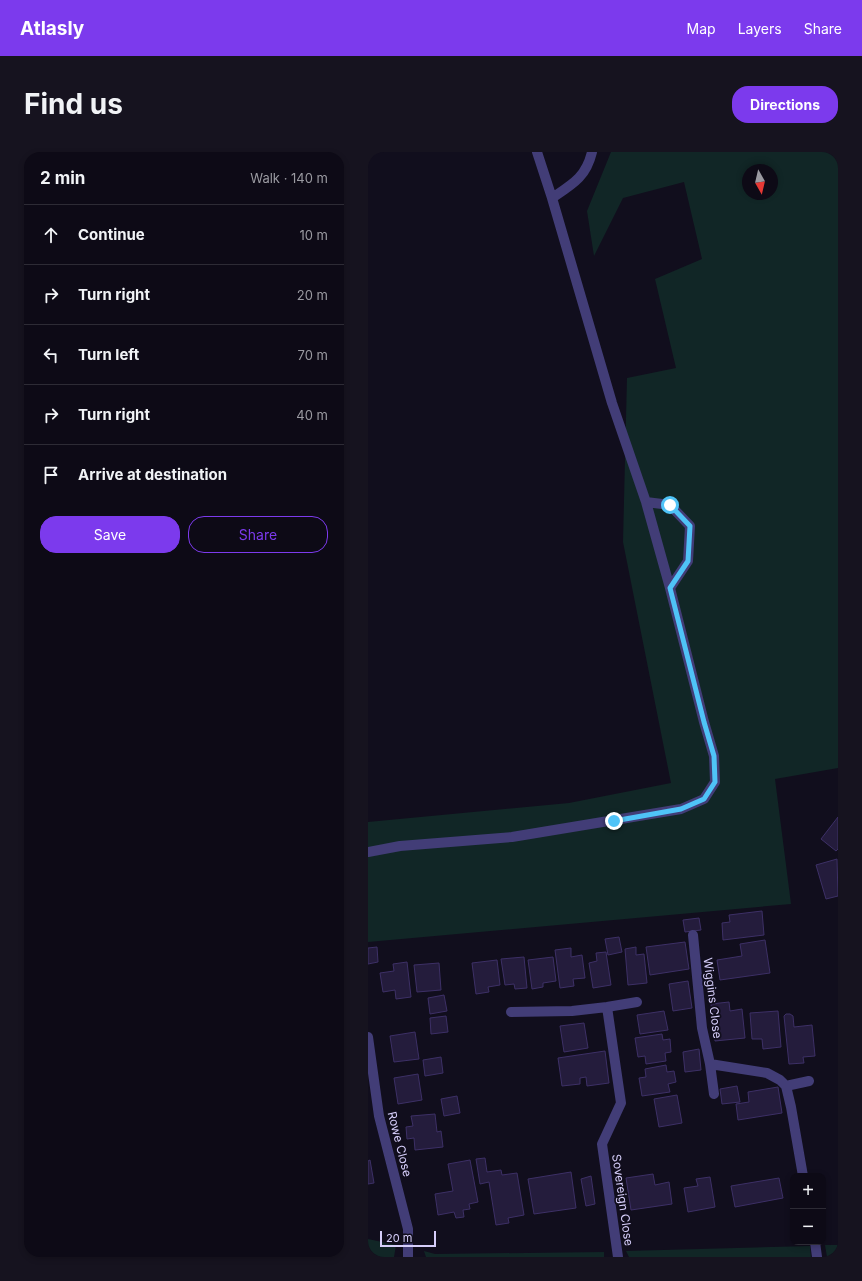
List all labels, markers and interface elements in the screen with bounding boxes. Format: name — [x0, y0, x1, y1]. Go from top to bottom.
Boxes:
text: Atlasly — [20, 17, 84, 40]
text: Map — [687, 20, 716, 37]
text: Layers — [738, 20, 782, 37]
text: Share — [804, 20, 842, 37]
button: Directions — [732, 86, 838, 123]
text: Find us — [24, 87, 123, 121]
north arrow — [742, 164, 778, 200]
text: 2 min — [40, 168, 85, 188]
text: Walk · 140 m — [250, 170, 328, 186]
icon: ahead — [40, 224, 62, 246]
text: Continue — [78, 225, 145, 244]
text: 10 m — [299, 227, 328, 243]
icon: right — [40, 284, 62, 306]
text: Turn right — [78, 285, 150, 304]
text: 20 m — [297, 287, 328, 303]
icon: left — [40, 344, 62, 366]
text: Turn left — [78, 345, 139, 364]
text: 70 m — [298, 347, 328, 363]
icon: right — [40, 404, 62, 426]
text: Turn right — [78, 405, 150, 424]
text: 40 m — [296, 407, 328, 423]
icon: arrive — [40, 464, 62, 486]
text: Arrive at destination — [78, 465, 227, 484]
route start — [661, 496, 679, 514]
button: Save — [40, 516, 180, 553]
button: Share — [188, 516, 328, 553]
route end — [605, 812, 623, 830]
street label: Wiggins Close — [701, 957, 725, 1039]
street label: Rowe Close — [385, 1110, 415, 1178]
street label: Sovereign Close — [609, 1153, 637, 1247]
map controls — [790, 1173, 826, 1245]
button: + — [790, 1173, 826, 1209]
button: − — [790, 1209, 826, 1245]
scale bar — [380, 1229, 436, 1248]
text: 20 m — [386, 1231, 412, 1245]

